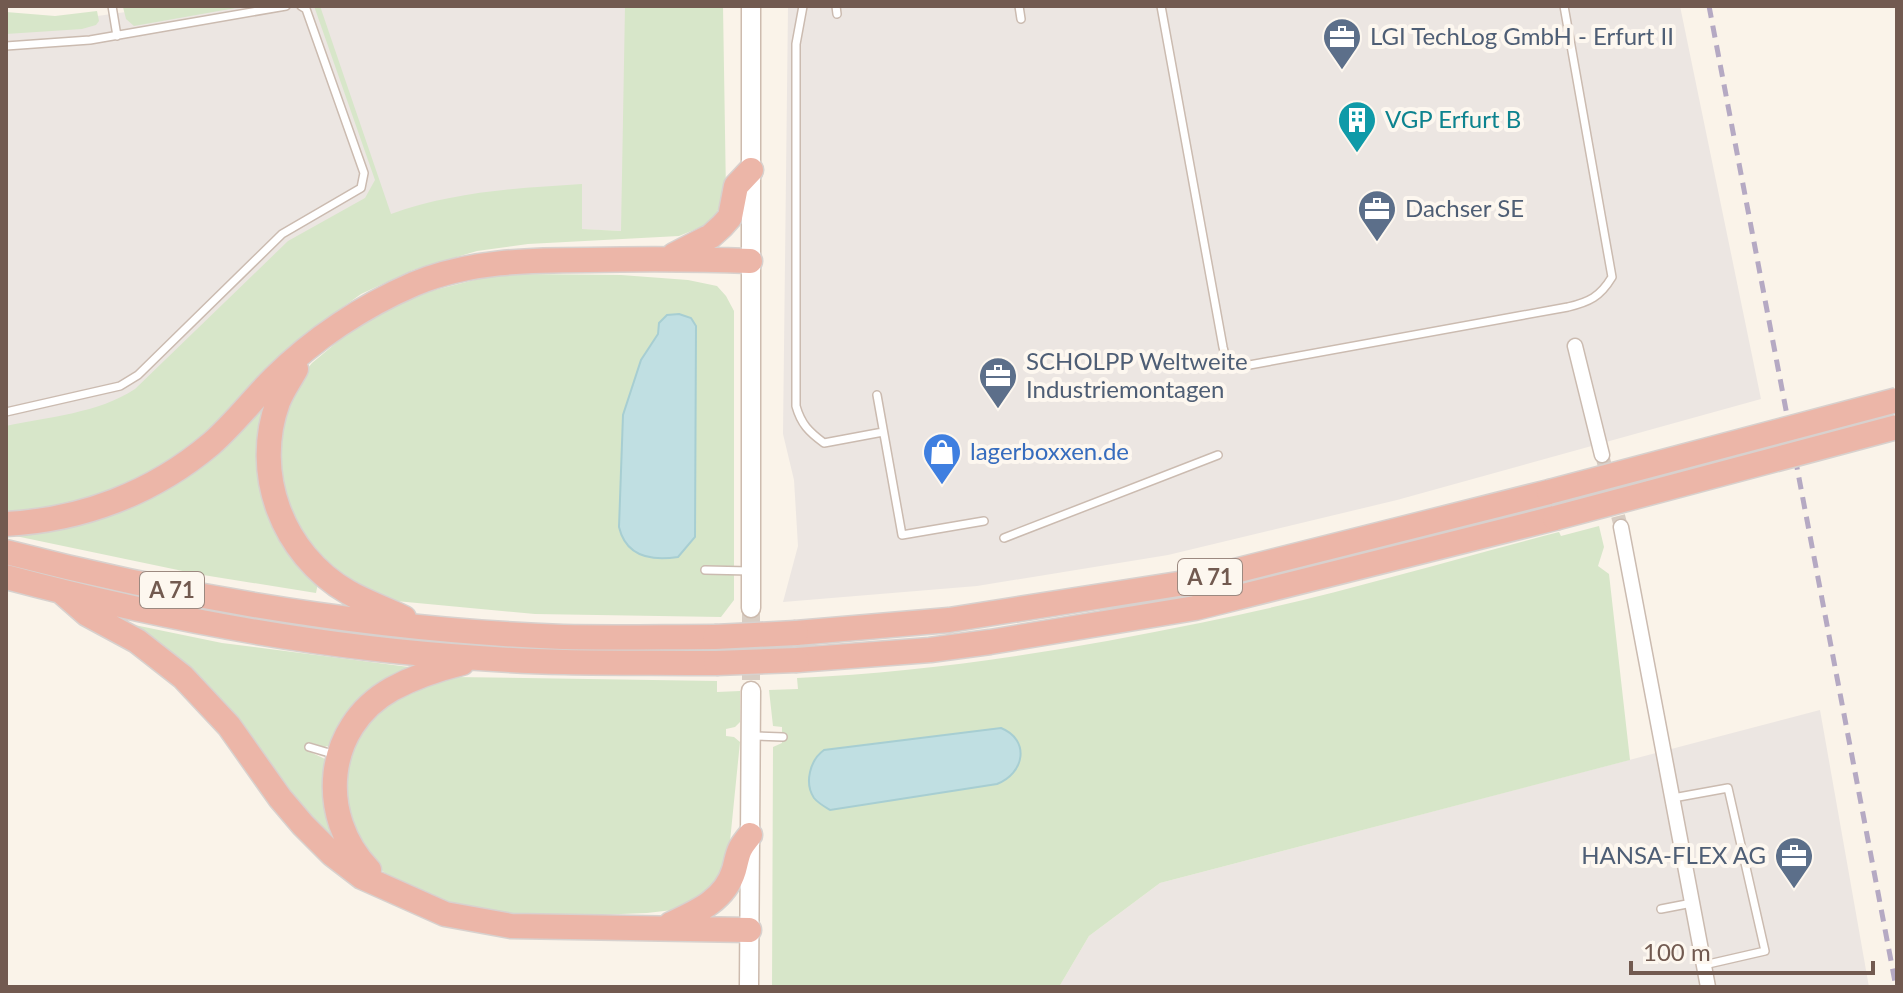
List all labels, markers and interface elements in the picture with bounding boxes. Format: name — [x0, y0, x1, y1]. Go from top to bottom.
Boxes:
office icon: LGI TechLog GmbH - Erfurt II — [1321, 16, 1363, 71]
place label: LGI TechLog GmbH - Erfurt II — [1370, 21, 1674, 50]
building icon: VGP Erfurt B — [1336, 99, 1378, 154]
place label: VGP Erfurt B — [1385, 104, 1521, 133]
office icon: Dachser SE — [1356, 188, 1398, 243]
place label: Dachser SE — [1405, 193, 1524, 222]
place label: SCHOLPP Weltweite Industriemontagen — [1026, 346, 1248, 403]
office icon: SCHOLPP Weltweite Industriemontagen — [977, 355, 1019, 410]
shop icon: lagerboxxen.de — [921, 431, 963, 486]
place label: lagerboxxen.de — [970, 436, 1129, 465]
road number: A 71 — [1178, 559, 1242, 595]
road number: A 71 — [140, 572, 204, 608]
office icon: HANSA-FLEX AG — [1773, 835, 1815, 890]
place label: HANSA-FLEX AG — [1581, 840, 1766, 869]
scale bar — [1631, 925, 1873, 975]
text: 100 m — [1643, 937, 1711, 966]

